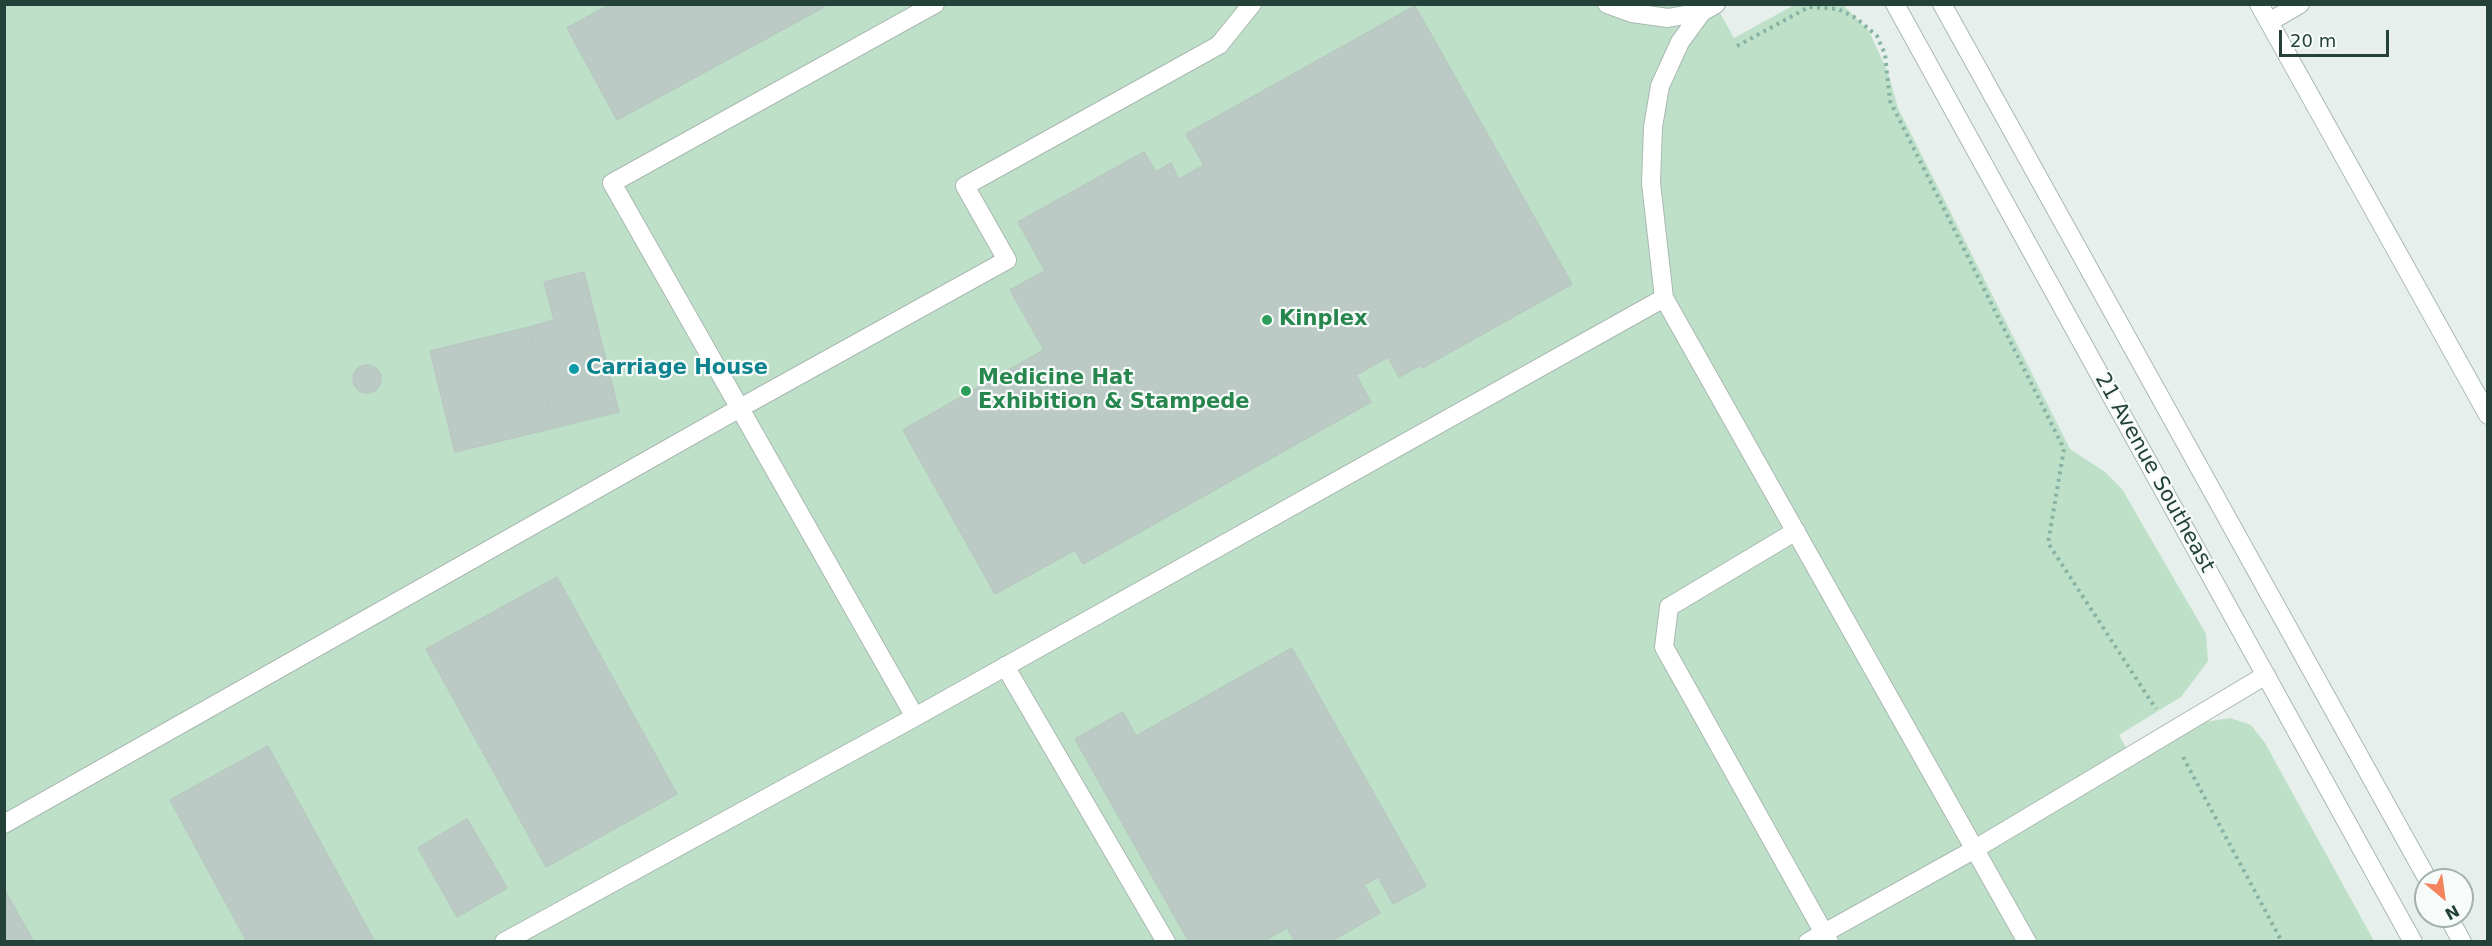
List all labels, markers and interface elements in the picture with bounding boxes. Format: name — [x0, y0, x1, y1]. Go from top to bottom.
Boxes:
scale bar — [2282, 18, 2392, 56]
text: 20 m — [2290, 30, 2336, 51]
place label: Kinplex — [1279, 307, 1367, 333]
marker: Kinplex — [1260, 313, 1274, 327]
place label: Carriage House — [586, 356, 768, 382]
marker: Carriage House — [567, 362, 581, 376]
place label: Medicine Hat Exhibition & Stampede — [978, 366, 1250, 416]
street label: 21 Avenue Southeast — [2089, 369, 2219, 577]
marker: Medicine Hat Exhibition & Stampede — [959, 384, 973, 398]
north arrow — [2414, 868, 2474, 928]
text: N — [2442, 901, 2462, 924]

